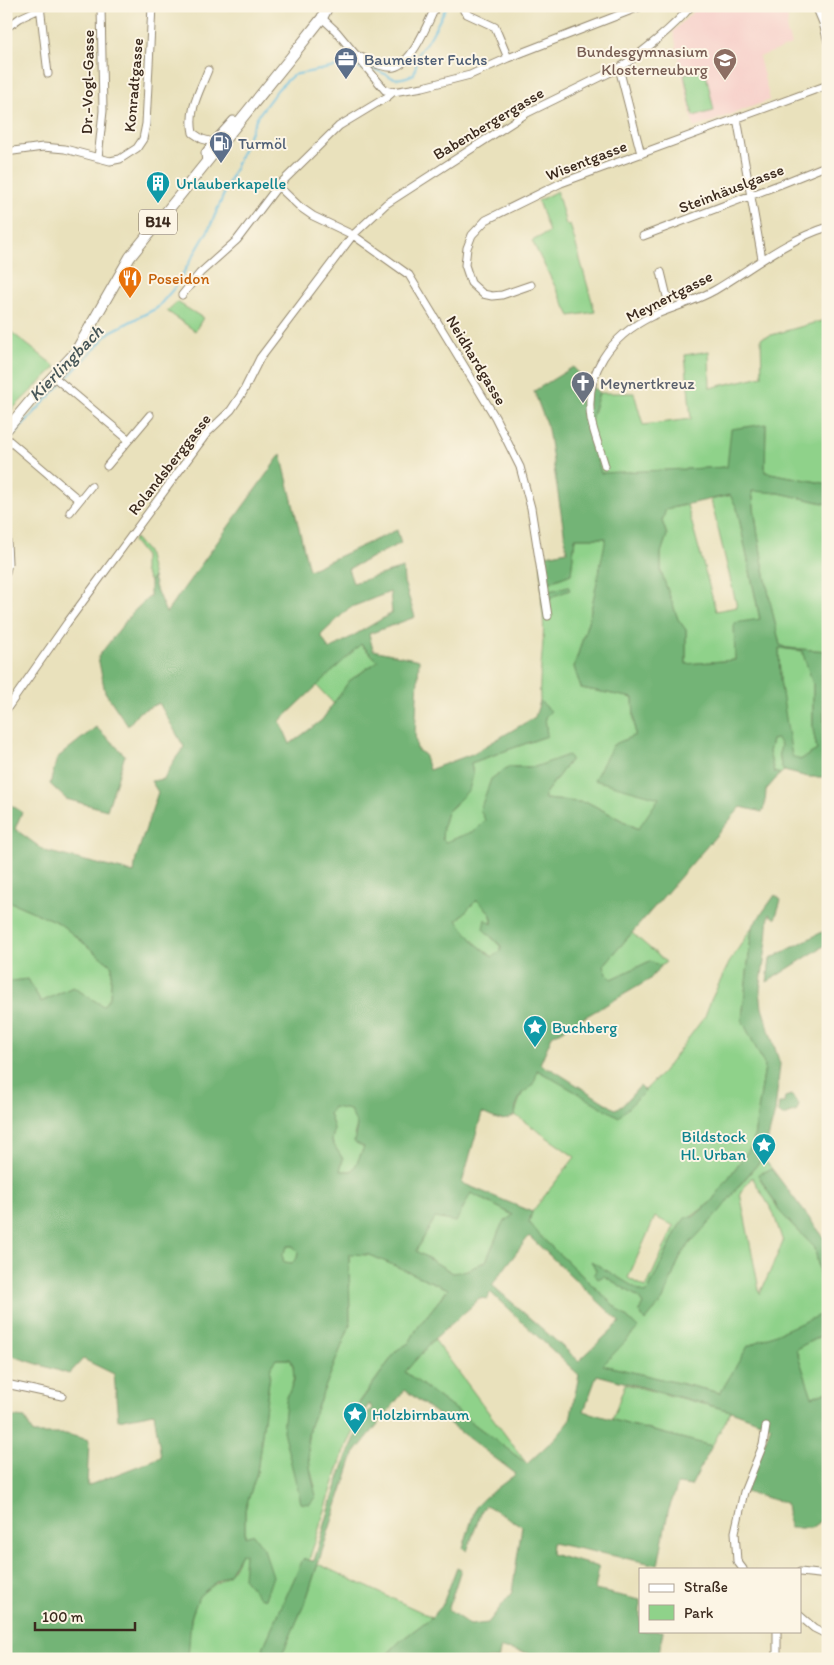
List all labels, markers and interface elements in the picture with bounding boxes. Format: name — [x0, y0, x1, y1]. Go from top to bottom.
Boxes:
street label: Dr.-Vogl-Gasse — [77, 29, 98, 135]
street label: Konradtgasse — [120, 37, 147, 133]
place label: Bundesgymnasium Klosterneuburg — [576, 42, 709, 79]
office icon: Baumeister Fuchs — [333, 46, 359, 80]
school or university icon: Bundesgymnasium Klosterneuburg — [712, 47, 738, 81]
place label: Baumeister Fuchs — [364, 50, 487, 69]
street label: Babenbergergasse — [429, 83, 547, 164]
fuel station icon: Turmöl — [208, 130, 234, 164]
place label: Turmöl — [238, 134, 287, 153]
street label: Wisentgasse — [543, 136, 630, 185]
street label: Steinhäuslgasse — [676, 160, 786, 217]
building icon: Urlauberkapelle — [145, 170, 171, 204]
place label: Urlauberkapelle — [176, 174, 287, 193]
road number: B14 — [139, 210, 177, 234]
restaurant icon: Poseidon — [117, 265, 143, 299]
street label: Meynertgasse — [623, 267, 716, 326]
place label: Poseidon — [148, 269, 209, 288]
street label: Neidhardgasse — [442, 312, 511, 409]
water label: Kierlingbach — [24, 320, 108, 406]
church icon: Meynertkreuz — [570, 370, 596, 404]
place label: Meynertkreuz — [600, 374, 695, 393]
street label: Rolandsberggasse — [124, 410, 215, 519]
place icon: Buchberg — [522, 1014, 548, 1048]
place label: Buchberg — [552, 1018, 618, 1037]
place label: Bildstock Hl. Urban — [680, 1127, 747, 1164]
place icon: Bildstock Hl. Urban — [751, 1132, 777, 1166]
place icon: Holzbirnbaum — [342, 1401, 368, 1435]
place label: Holzbirnbaum — [372, 1405, 470, 1424]
legend — [639, 1568, 802, 1632]
text: Straße — [684, 1578, 728, 1596]
scale bar — [35, 1600, 135, 1632]
text: Park — [684, 1604, 714, 1622]
text: 100 m — [42, 1608, 84, 1626]

